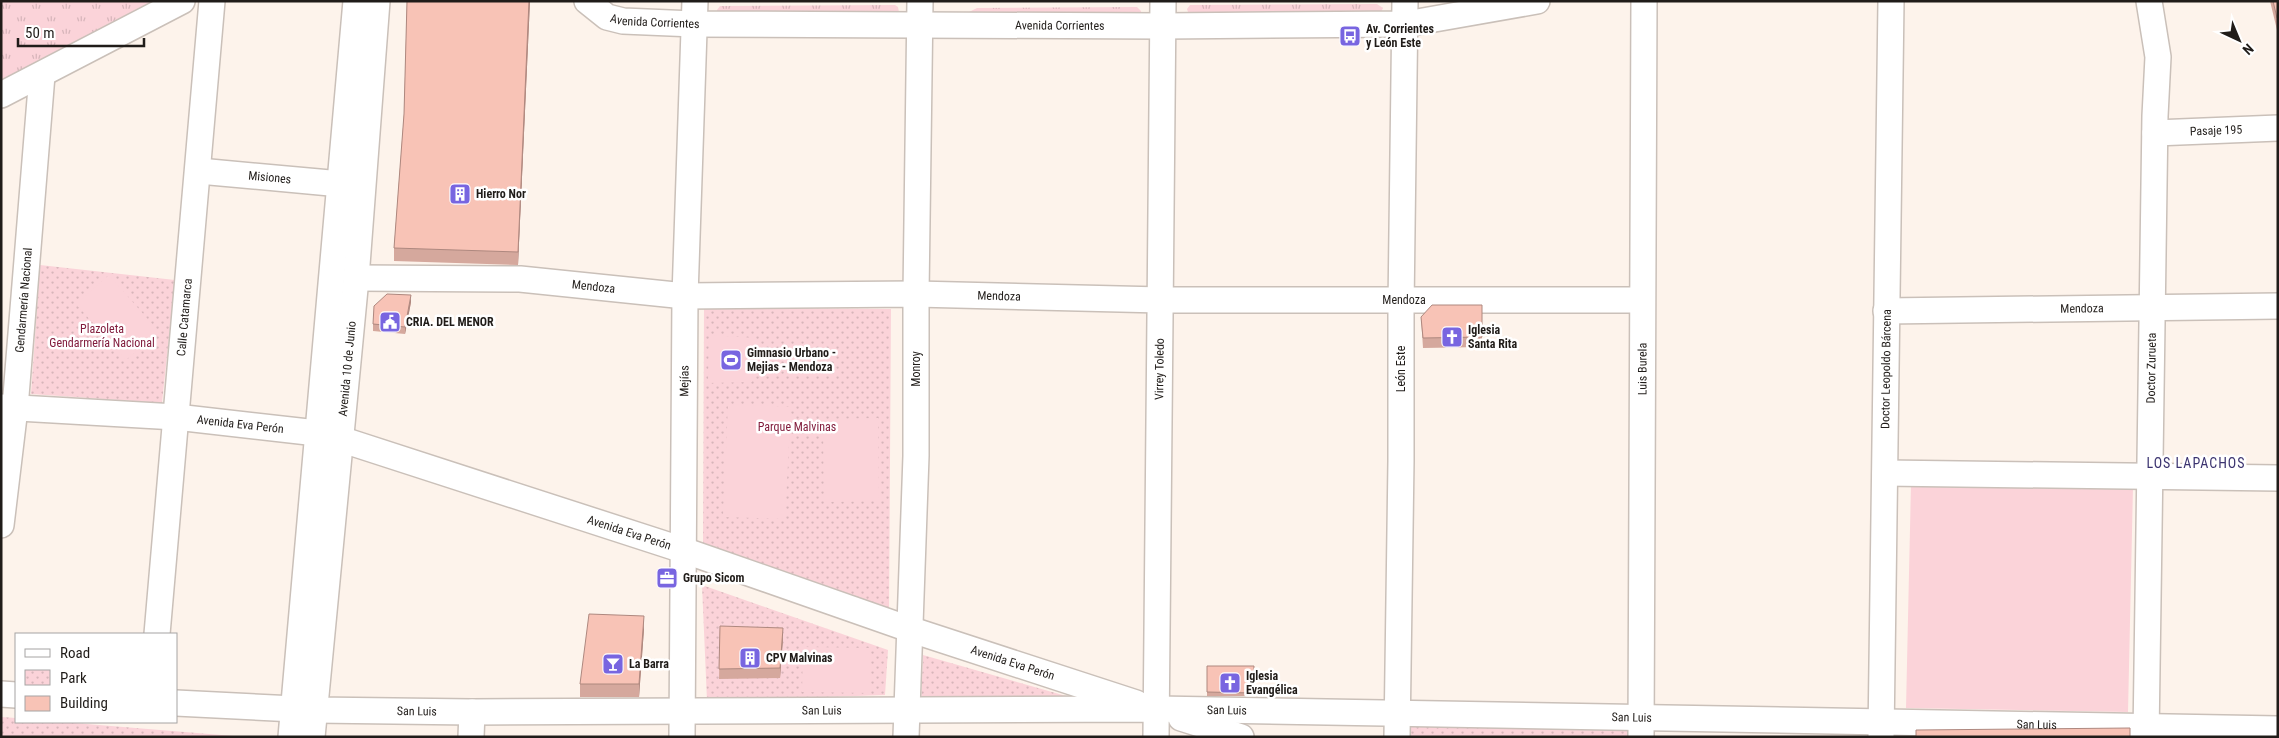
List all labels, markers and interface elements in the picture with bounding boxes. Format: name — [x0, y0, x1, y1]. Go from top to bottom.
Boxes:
street label: Avenida Corrientes — [609, 11, 700, 31]
scale bar — [18, 15, 144, 47]
north arrow — [2214, 15, 2264, 65]
street label: Avenida Corrientes — [1015, 18, 1105, 33]
place label: Av. Corrientes y León Este — [1366, 22, 1434, 50]
text: 50 m — [25, 24, 55, 42]
bus stop icon: Av. Corrientes y León Este — [1338, 24, 1362, 48]
text: N — [2239, 41, 2257, 58]
street label: Pasaje 195 — [2189, 122, 2243, 139]
street label: Misiones — [248, 169, 292, 186]
building icon: Hierro Nor — [448, 182, 472, 206]
place label: Hierro Nor — [476, 187, 526, 201]
street label: Gendarmería Nacional — [13, 247, 35, 353]
street label: Calle Catamarca — [174, 277, 195, 357]
street label: Mendoza — [571, 277, 616, 296]
street label: Mendoza — [977, 289, 1021, 304]
street label: Mendoza — [1382, 293, 1426, 307]
street label: Mendoza — [2060, 301, 2104, 316]
street label: Doctor Leopoldo Bárcena — [1878, 309, 1894, 429]
public building icon: CRIA. DEL MENOR — [378, 310, 402, 334]
place label: CRIA. DEL MENOR — [406, 315, 494, 329]
street label: Avenida 10 de Junio — [336, 320, 359, 417]
park label: Plazoleta Gendarmería Nacional — [49, 322, 155, 350]
place label: Iglesia Santa Rita — [1468, 323, 1517, 351]
church icon: Iglesia Santa Rita — [1440, 325, 1464, 349]
street label: Doctor Zurueta — [2144, 332, 2159, 403]
street label: Virrey Toledo — [1152, 338, 1167, 400]
street label: Luis Burela — [1635, 343, 1650, 395]
street label: León Este — [1394, 345, 1408, 392]
place label: Gimnasio Urbano - Mejias - Mendoza — [747, 346, 836, 374]
sports icon: Gimnasio Urbano - Mejias - Mendoza — [719, 348, 743, 372]
street label: Monroy — [909, 351, 923, 387]
street label: Mejías — [677, 365, 692, 397]
street label: Avenida Eva Perón — [196, 412, 285, 436]
park label: Parque Malvinas — [758, 420, 836, 434]
district label: LOS LAPACHOS — [2146, 455, 2246, 471]
street label: Avenida Eva Perón — [586, 513, 673, 553]
office icon: Grupo Sicom — [655, 566, 679, 590]
place label: Grupo Sicom — [683, 571, 745, 585]
legend — [15, 633, 178, 723]
street label: Avenida Eva Perón — [969, 643, 1057, 683]
text: Road — [60, 644, 90, 662]
building icon: CPV Malvinas — [738, 646, 762, 670]
place label: CPV Malvinas — [766, 651, 833, 665]
bar icon: La Barra — [601, 652, 625, 676]
place label: La Barra — [629, 657, 669, 671]
text: Park — [60, 669, 87, 687]
place label: Iglesia Evangélica — [1246, 669, 1298, 697]
church icon: Iglesia Evangélica — [1218, 671, 1242, 695]
text: Building — [60, 694, 108, 712]
street label: San Luis — [802, 703, 842, 718]
street label: San Luis — [1207, 703, 1247, 718]
street label: San Luis — [397, 704, 437, 719]
street label: San Luis — [1612, 710, 1652, 725]
street label: San Luis — [2017, 717, 2057, 732]

